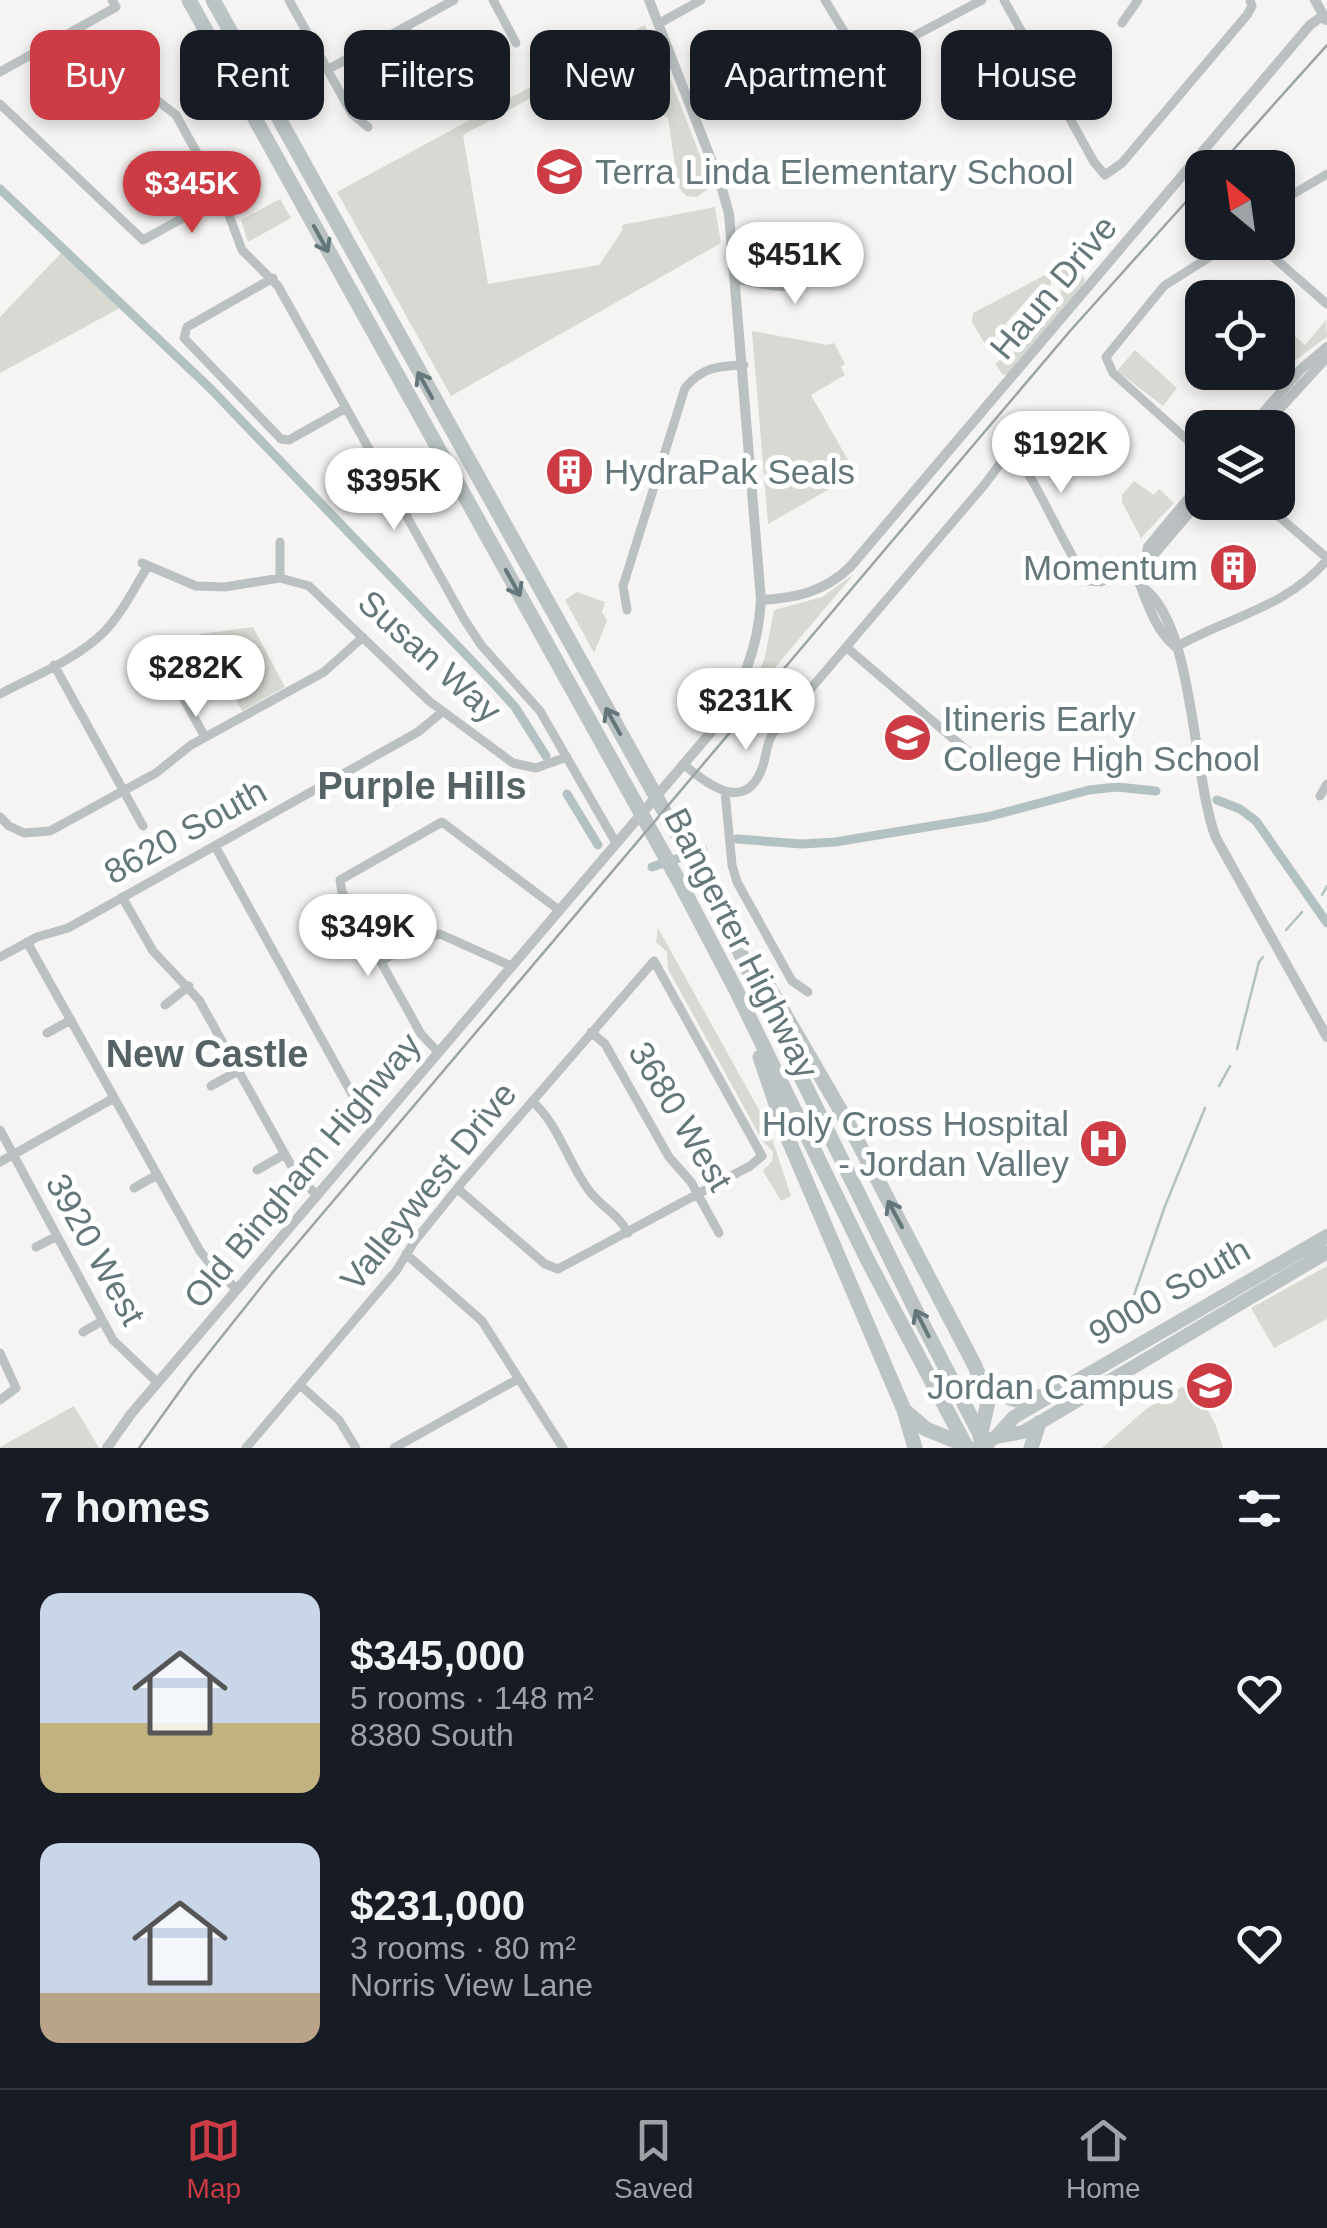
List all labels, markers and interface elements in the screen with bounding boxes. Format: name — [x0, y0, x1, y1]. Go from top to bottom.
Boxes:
chip: Buy — [30, 30, 160, 120]
chip: Rent — [180, 30, 324, 120]
chip: Filters — [344, 30, 510, 120]
chip: New — [530, 30, 670, 120]
chip: Apartment — [690, 30, 921, 120]
chip: House — [941, 30, 1112, 120]
school or university icon: Terra Linda Elementary School — [534, 145, 586, 197]
north arrow — [1185, 150, 1295, 260]
map controls — [1185, 150, 1295, 520]
pin: $345K — [122, 151, 262, 236]
place label: Terra Linda Elementary School — [595, 152, 1074, 191]
text: $345K — [145, 165, 239, 201]
street label: Haun Drive — [982, 207, 1124, 367]
pin: $451K — [725, 222, 865, 307]
one-way arrow — [311, 223, 331, 253]
text: $451K — [748, 236, 842, 272]
button: locate — [1185, 280, 1295, 390]
one-way arrow — [415, 371, 435, 400]
button: layers — [1185, 410, 1295, 520]
pin: $192K — [991, 411, 1131, 496]
text: $192K — [1014, 425, 1108, 461]
building icon: HydraPak Seals — [543, 445, 595, 497]
pin: $395K — [324, 448, 464, 533]
place label: HydraPak Seals — [604, 452, 855, 491]
text: $395K — [347, 462, 441, 498]
building icon: Momentum — [1207, 541, 1259, 593]
place label: Momentum — [1023, 548, 1198, 587]
one-way arrow — [504, 568, 524, 598]
street label: Susan Way — [351, 582, 509, 730]
pin: $282K — [126, 635, 266, 720]
text: $282K — [149, 649, 243, 685]
pin: $231K — [676, 668, 816, 753]
text: $231K — [699, 682, 793, 718]
place label: Itineris Early College High School — [943, 699, 1260, 778]
one-way arrow — [603, 707, 623, 737]
school or university icon: Itineris Early College High School — [882, 712, 934, 764]
district label: Purple Hills — [317, 765, 527, 807]
street label: 8620 South — [97, 771, 273, 891]
street label: Bangerter Highway — [657, 802, 827, 1085]
pin: $349K — [298, 894, 438, 979]
text: $349K — [321, 908, 415, 944]
street label: Old Bingham Highway — [176, 1024, 429, 1315]
district label: New Castle — [106, 1033, 308, 1075]
street label: 3680 West — [621, 1035, 741, 1198]
street label: Valleywest Drive — [332, 1074, 524, 1298]
place label: Holy Cross Hospital - Jordan Valley — [762, 1104, 1069, 1183]
hospital icon: Holy Cross Hospital - Jordan Valley — [1078, 1117, 1130, 1169]
street label: 3920 West — [39, 1167, 154, 1332]
one-way arrow — [884, 1199, 904, 1229]
street label: 9000 South — [1082, 1229, 1256, 1353]
one-way arrow — [912, 1309, 931, 1339]
school or university icon: Jordan Campus — [1183, 1360, 1235, 1412]
place label: Jordan Campus — [927, 1367, 1174, 1406]
icon: filters — [1232, 1481, 1287, 1536]
text: 7 homes — [40, 1484, 210, 1531]
text: $345,000 — [350, 1632, 525, 1679]
icon: home — [120, 1633, 240, 1753]
icon: heart — [1232, 1666, 1287, 1721]
text: 5 rooms · 148 m² — [350, 1680, 594, 1716]
text: 8380 South — [350, 1717, 514, 1753]
text: $231,000 — [350, 1882, 525, 1929]
icon: home — [120, 1883, 240, 2003]
icon: heart — [1232, 1916, 1287, 1971]
text: 3 rooms · 80 m² — [350, 1930, 576, 1966]
text: Norris View Lane — [350, 1967, 593, 2003]
tab: Map — [186, 2113, 241, 2205]
tab: Saved — [614, 2113, 693, 2205]
tab: Home — [1066, 2113, 1141, 2205]

